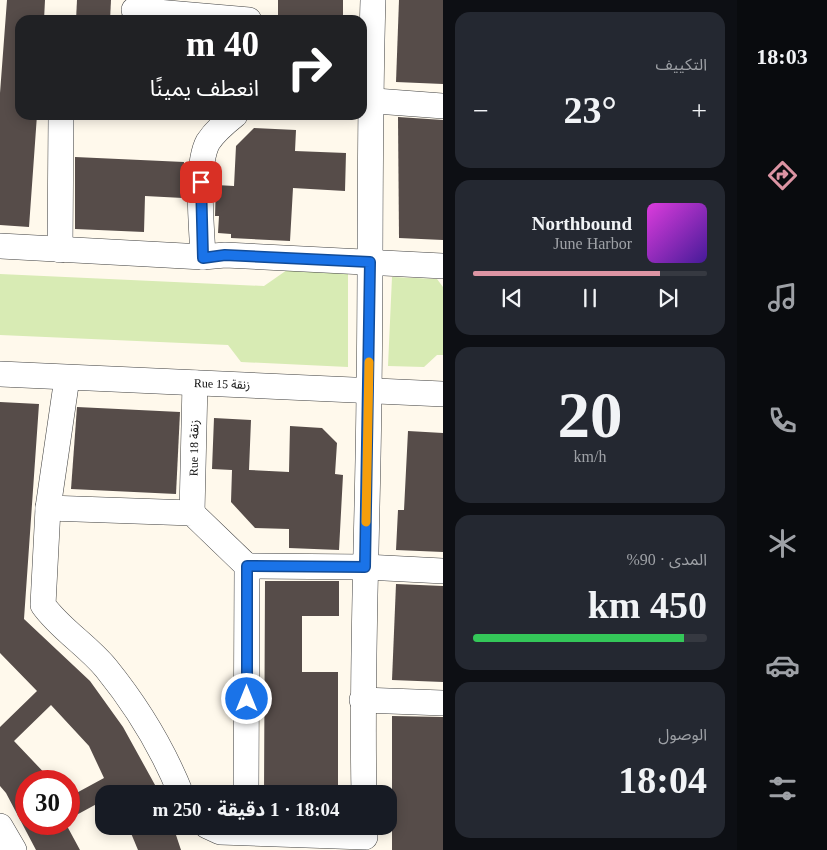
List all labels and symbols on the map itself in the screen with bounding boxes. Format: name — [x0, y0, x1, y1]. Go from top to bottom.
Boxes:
pin — [180, 161, 222, 203]
street label: Rue 15 زنقة — [194, 376, 250, 392]
street label: Rue 18 زنقة — [187, 420, 201, 476]
position arrow — [220, 672, 272, 724]
speed limit sign: 30 — [15, 770, 80, 835]

